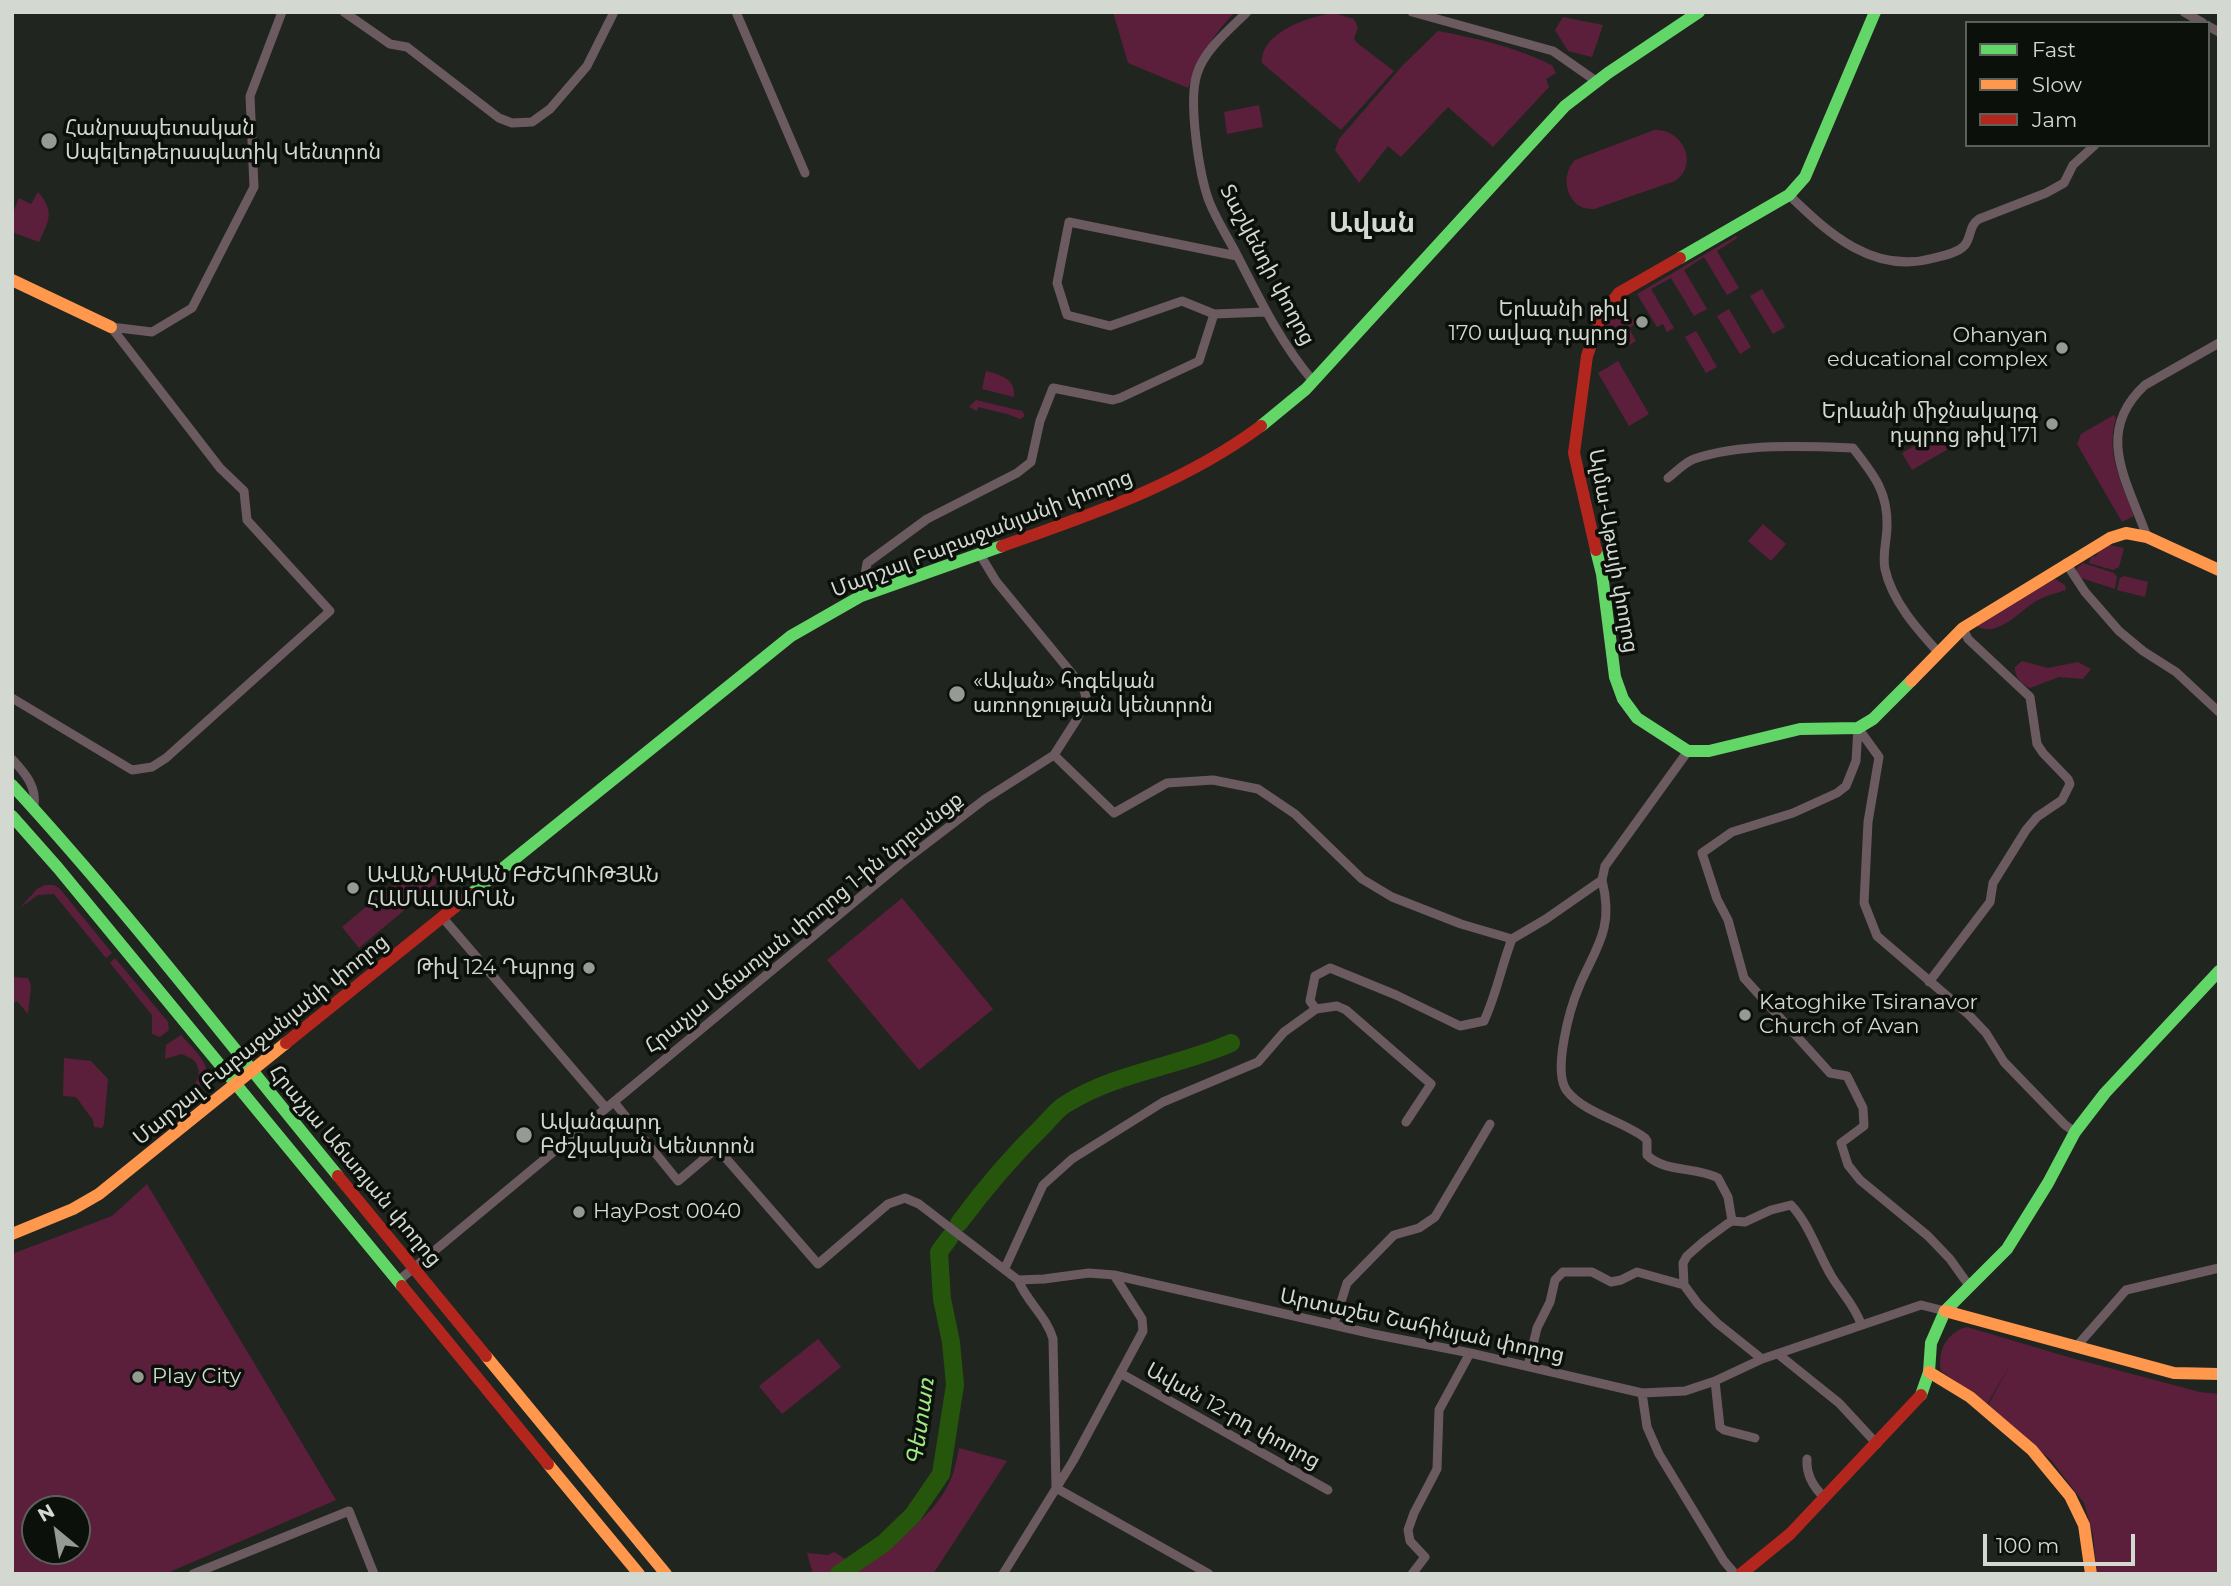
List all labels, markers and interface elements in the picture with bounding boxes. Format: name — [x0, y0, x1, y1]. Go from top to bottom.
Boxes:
legend — [1965, 21, 2210, 147]
text: Fast — [2032, 37, 2076, 62]
text: Slow — [2032, 72, 2082, 97]
text: Jam — [2032, 107, 2077, 132]
place label: Հանրապետական Սպելեոթերապևտիկ Կենտրոն — [65, 116, 381, 166]
marker: Հանրապետական Սպելեոթերապևտիկ Կենտրոն — [39, 131, 59, 151]
street label: Տաշկենդի փողոց — [1214, 180, 1320, 350]
district label: Ավան — [1329, 207, 1415, 241]
place label: Երևանի թիվ 170 ավագ դպրոց — [1449, 297, 1628, 347]
marker: Երևանի թիվ 170 ավագ դպրոց — [1634, 314, 1650, 330]
place label: Ohanyan educational complex — [1827, 323, 2048, 373]
marker: Ohanyan educational complex — [2054, 340, 2070, 356]
place label: Երևանի միջնակարգ դպրոց թիվ 171 — [1822, 399, 2038, 449]
marker: Երևանի միջնակարգ դպրոց թիվ 171 — [2044, 416, 2060, 432]
street label: Ալմա-Աթայի փողոց — [1583, 447, 1643, 655]
street label: Մարշալ Բաբաջանյանի փողոց — [828, 465, 1136, 603]
place label: «Ավան» հոգեկան առողջության կենտրոն — [973, 669, 1213, 719]
marker: «Ավան» հոգեկան առողջության կենտրոն — [947, 684, 967, 704]
street label: Հրաչյա Աճառյան փողոց 1-ին նրբանցք — [640, 787, 968, 1059]
place label: ԱՎԱՆԴԱԿԱՆ ԲԺՇԿՈՒԹՅԱՆ ՀԱՄԱԼՍԱՐԱՆ — [367, 863, 659, 913]
marker: ԱՎԱՆԴԱԿԱՆ ԲԺՇԿՈՒԹՅԱՆ ՀԱՄԱԼՍԱՐԱՆ — [345, 880, 361, 896]
street label: Մարշալ Բաբաջանյանի փողոց — [129, 929, 393, 1151]
place label: Թիվ 124 Դպրոց — [416, 955, 575, 981]
marker: Թիվ 124 Դպրոց — [581, 960, 597, 976]
place label: Katoghike Tsiranavor Church of Avan — [1759, 990, 1978, 1040]
marker: Katoghike Tsiranavor Church of Avan — [1737, 1007, 1753, 1023]
street label: Հրաչյա Աճառյան փողոց — [263, 1060, 447, 1272]
place label: Ավանգարդ Բժշկական Կենտրոն — [540, 1110, 755, 1160]
marker: Ավանգարդ Բժշկական Կենտրոն — [514, 1125, 534, 1145]
place label: HayPost 0040 — [593, 1199, 741, 1225]
marker: HayPost 0040 — [571, 1204, 587, 1220]
street label: Արտաշես Շահինյան փողոց — [1277, 1283, 1567, 1369]
street label: Ավան 12-րդ փողոց — [1141, 1358, 1325, 1474]
place label: Play City — [152, 1364, 241, 1390]
marker: Play City — [130, 1369, 146, 1385]
water label: Գետառ — [901, 1377, 941, 1467]
north arrow — [21, 1495, 91, 1565]
text: N — [34, 1499, 59, 1527]
scale bar — [1986, 1520, 2138, 1564]
text: 100 m — [1996, 1533, 2059, 1558]

